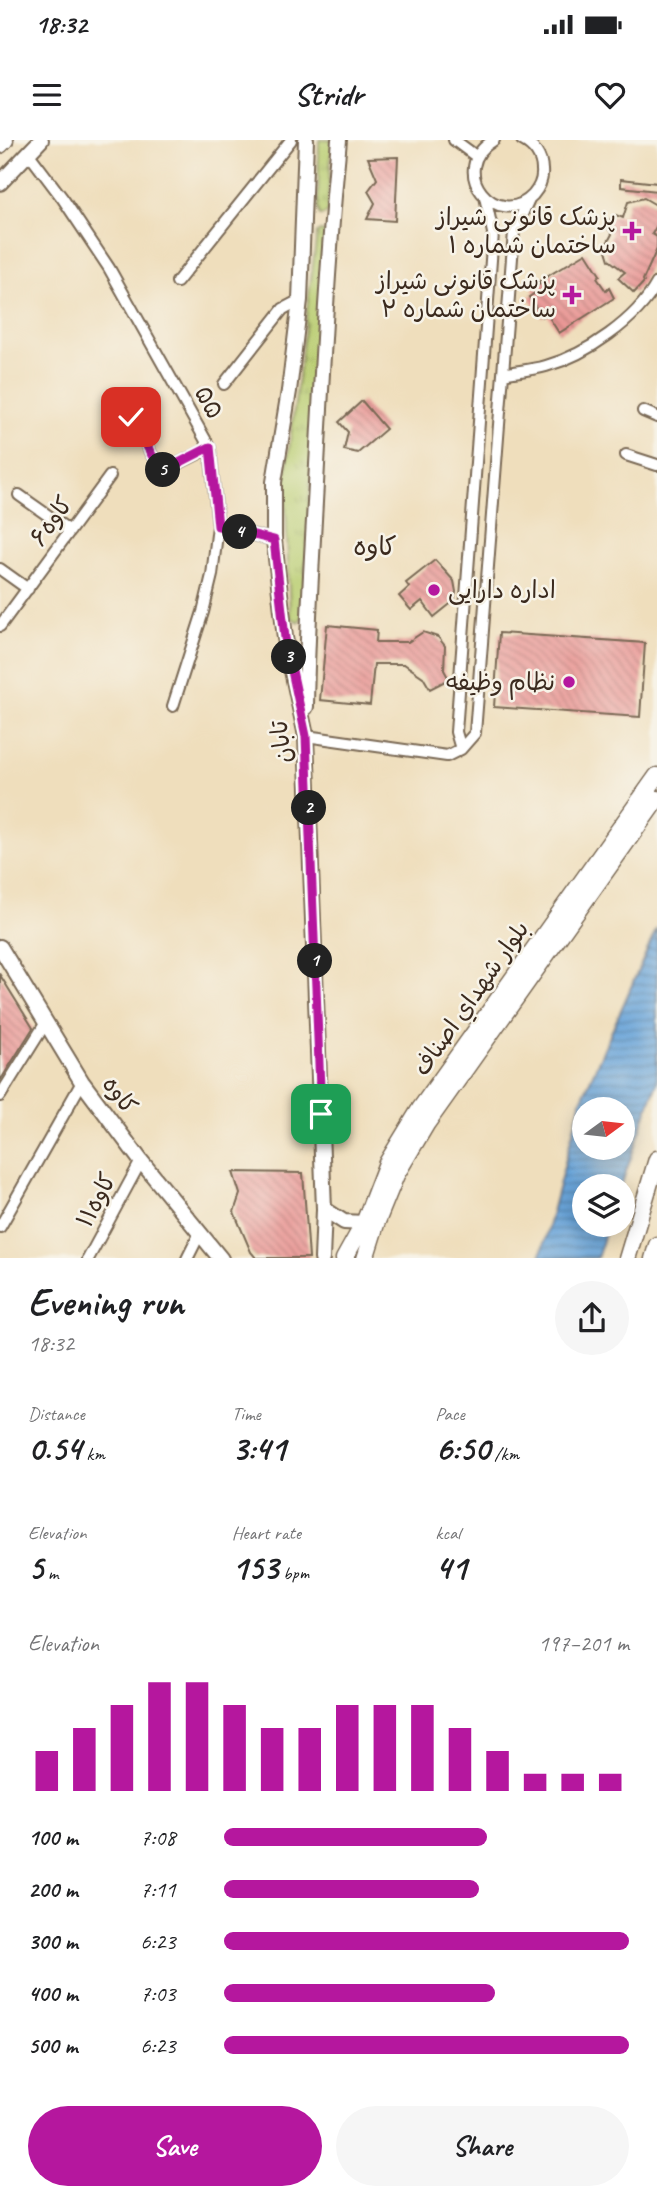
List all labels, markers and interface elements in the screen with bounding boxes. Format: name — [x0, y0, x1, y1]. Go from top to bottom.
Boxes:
text: 18:32 — [35, 8, 87, 41]
text: Stridr — [294, 74, 363, 115]
icon: menu — [28, 76, 66, 114]
icon: heart — [591, 76, 629, 114]
place label: پزشک قانونی شیراز ساختمان شماره ۱ — [435, 202, 616, 260]
marker: پزشک قانونی شیراز ساختمان شماره ۱ — [622, 221, 642, 241]
place label: پزشک قانونی شیراز ساختمان شماره ٣ — [375, 266, 556, 324]
marker: پزشک قانونی شیراز ساختمان شماره ٣ — [562, 285, 582, 305]
street label: ۵۵ — [188, 380, 230, 424]
pin — [101, 387, 161, 447]
icon: check — [112, 398, 150, 436]
pin: 5 — [146, 452, 180, 488]
text: 5 — [158, 457, 167, 481]
street label: کاوه۶ — [23, 490, 79, 552]
pin: 4 — [222, 514, 258, 550]
text: 4 — [235, 519, 244, 543]
district label: کاوه — [353, 530, 397, 563]
place label: اداره دارایی — [448, 575, 556, 605]
marker: اداره دارایی — [426, 582, 442, 598]
pin: 3 — [272, 640, 306, 674]
text: 3 — [284, 644, 293, 668]
place label: نظام وظیفه — [446, 667, 555, 700]
marker: نظام وظیفه — [561, 674, 577, 690]
street label: تابان — [263, 718, 298, 765]
pin: 2 — [292, 790, 326, 826]
text: 2 — [304, 795, 313, 819]
street label: بلوار شهداي اصناف — [406, 915, 537, 1082]
pin: 1 — [298, 944, 332, 978]
text: 1 — [310, 948, 319, 972]
street label: کاوه — [96, 1070, 144, 1120]
pin — [291, 1084, 351, 1144]
icon: arrive — [302, 1095, 340, 1133]
north arrow — [572, 1097, 635, 1160]
map controls — [572, 1097, 635, 1237]
street label: کاوه۱۱ — [69, 1168, 123, 1232]
button: layers — [572, 1174, 635, 1237]
text: Evening run — [28, 1279, 184, 1326]
button: share — [555, 1281, 629, 1355]
text: 18:32 — [28, 1329, 74, 1358]
text: Distance — [28, 1402, 85, 1426]
text: Time — [232, 1402, 261, 1426]
text: Pace — [435, 1402, 465, 1426]
text: 0.54 — [28, 1426, 82, 1471]
text: 3:41 — [232, 1426, 286, 1471]
text: 6:50 — [435, 1426, 490, 1471]
text: km — [82, 1442, 105, 1466]
text: /km — [490, 1442, 519, 1466]
text: Elevation — [28, 1521, 86, 1545]
text: Heart rate — [232, 1521, 301, 1545]
text: kcal — [435, 1521, 460, 1545]
text: 5 — [28, 1545, 43, 1590]
text: 153 — [232, 1545, 278, 1590]
text: 41 — [435, 1545, 467, 1590]
text: m — [43, 1561, 58, 1585]
text: bpm — [278, 1561, 309, 1585]
text: Elevation — [28, 1629, 99, 1658]
text: 197–201 m — [538, 1629, 629, 1658]
text: 100 m — [28, 1823, 78, 1852]
text: 7:08 — [140, 1823, 176, 1852]
text: 200 m — [28, 1875, 78, 1904]
text: 7:11 — [140, 1875, 176, 1904]
text: 300 m — [28, 1927, 78, 1956]
text: 6:23 — [140, 1927, 176, 1956]
text: 400 m — [28, 1979, 78, 2008]
text: 7:03 — [140, 1979, 176, 2008]
text: 500 m — [28, 2031, 77, 2060]
text: 6:23 — [140, 2031, 176, 2060]
button: Save — [28, 2106, 322, 2186]
button: Share — [336, 2106, 629, 2186]

